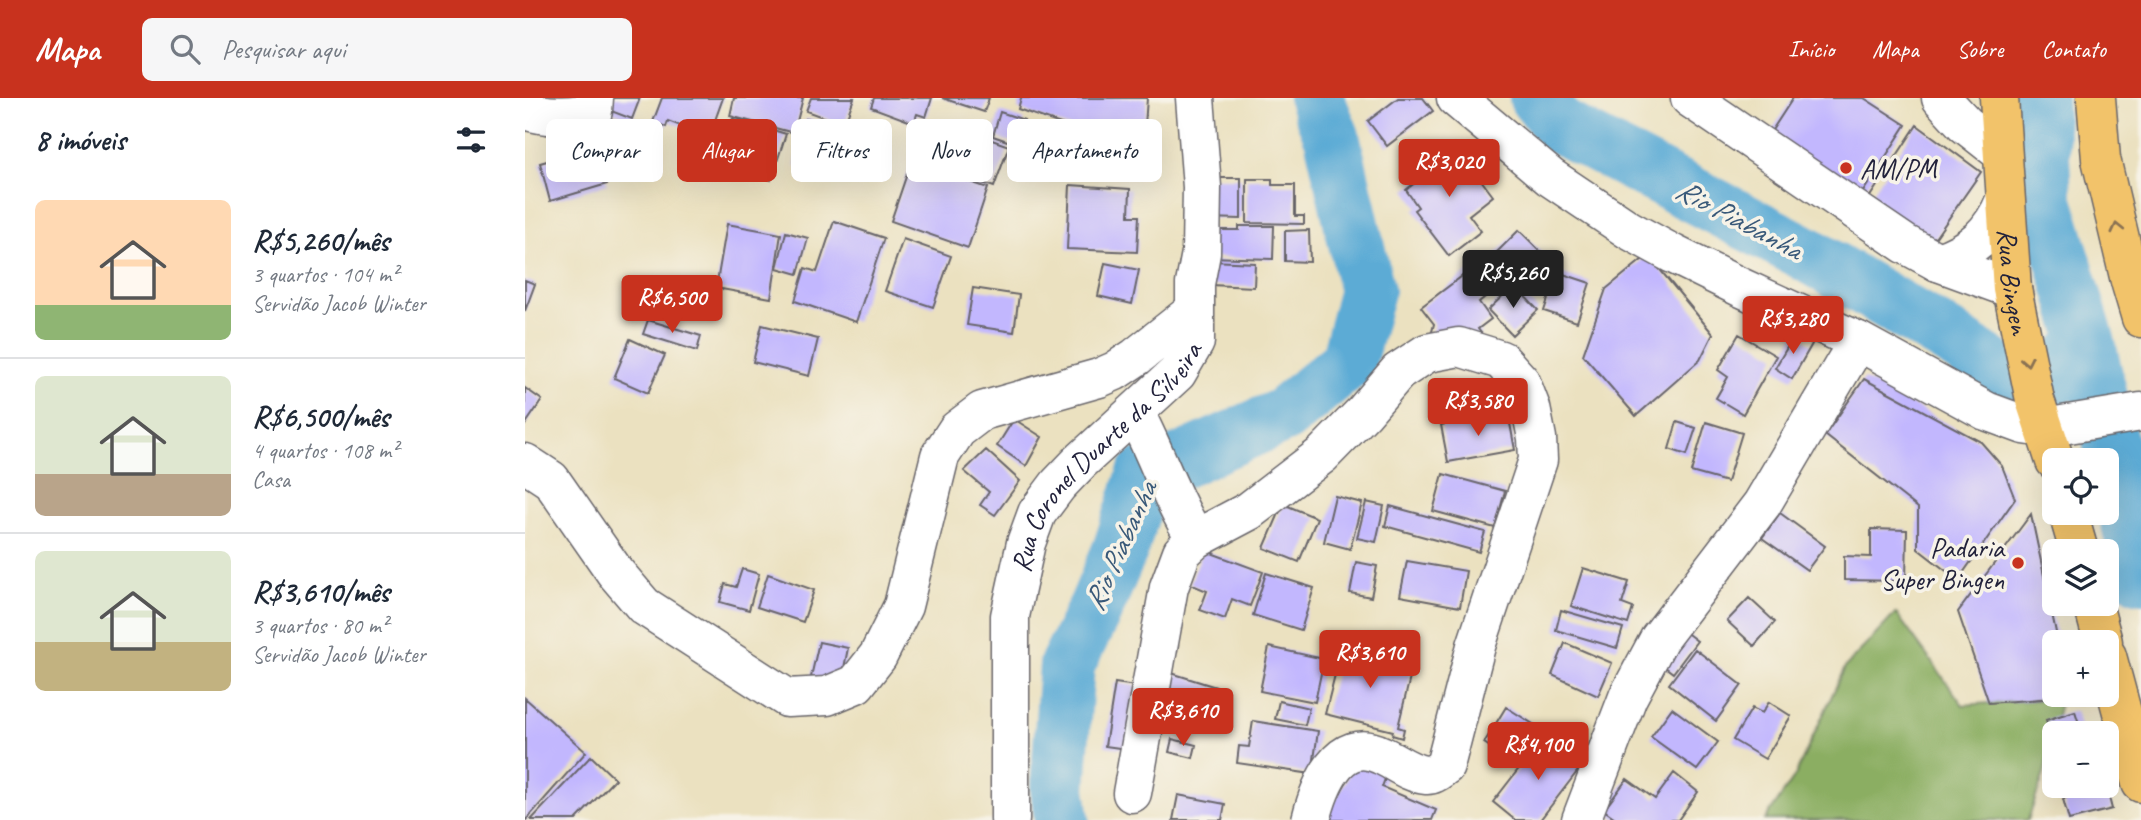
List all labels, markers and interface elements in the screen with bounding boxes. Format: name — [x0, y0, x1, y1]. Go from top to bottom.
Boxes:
search box — [142, 18, 632, 81]
text: Mapa — [35, 28, 100, 70]
icon: search — [166, 30, 204, 68]
text: Pesquisar aqui — [222, 33, 346, 66]
text: Início — [1788, 34, 1834, 64]
text: Mapa — [1872, 34, 1919, 64]
text: Sobre — [1957, 34, 2003, 64]
text: Contato — [2041, 34, 2106, 64]
chip: Comprar — [546, 119, 663, 182]
chip: Alugar — [677, 119, 777, 182]
chip: Filtros — [791, 119, 892, 182]
chip: Novo — [906, 119, 993, 182]
chip: Apartamento — [1007, 119, 1162, 182]
text: 8 imóveis — [35, 121, 126, 159]
icon: filters — [452, 121, 490, 159]
pin: R$3,020 — [1384, 140, 1514, 199]
text: R$3,020 — [1415, 147, 1483, 176]
place label: AM/PM — [1860, 151, 1938, 186]
marker: AM/PM — [1838, 160, 1854, 176]
water label: Rio Piabanha — [1670, 170, 1812, 270]
text: R$5,260/mês — [252, 222, 389, 260]
one-way arrow — [2111, 222, 2125, 234]
street label: Rua Bingen — [1990, 227, 2039, 339]
icon: home — [91, 228, 175, 312]
pin: R$5,260 — [1448, 250, 1578, 310]
text: R$5,260 — [1479, 258, 1547, 287]
text: 3 quartos · 104 m² — [252, 260, 398, 289]
pin: R$6,500 — [607, 275, 737, 335]
text: R$6,500 — [638, 283, 706, 312]
text: Servidão Jacob Winter — [252, 289, 426, 318]
pin: R$3,280 — [1728, 296, 1858, 356]
text: R$3,280 — [1759, 304, 1827, 333]
street label: Rua Coronel Duarte da Silveira — [1003, 334, 1210, 575]
one-way arrow — [2019, 355, 2034, 367]
pin: R$3,580 — [1413, 378, 1543, 438]
text: R$3,580 — [1444, 386, 1512, 415]
text: R$6,500/mês — [252, 398, 389, 436]
icon: home — [91, 404, 175, 488]
text: 4 quartos · 108 m² — [252, 436, 398, 465]
map controls — [2042, 448, 2119, 798]
button: locate — [2042, 448, 2119, 525]
text: Casa — [252, 465, 290, 494]
water label: Rio Piabanha — [1075, 472, 1167, 616]
place label: Padaria Super Bingen — [1880, 530, 2006, 597]
button: layers — [2042, 539, 2119, 616]
marker: Padaria Super Bingen — [2010, 555, 2026, 571]
text: R$3,610/mês — [252, 573, 390, 611]
icon: home — [91, 579, 175, 663]
text: 3 quartos · 80 m² — [252, 611, 388, 640]
pin: R$3,610 — [1305, 630, 1435, 690]
button: + — [2042, 630, 2119, 707]
text: R$3,610 — [1335, 638, 1405, 667]
text: Servidão Jacob Winter — [252, 640, 426, 669]
pin: R$3,610 — [1118, 688, 1248, 748]
text: R$3,610 — [1148, 696, 1218, 725]
button: − — [2042, 721, 2119, 798]
pin: R$4,100 — [1473, 722, 1603, 782]
text: R$4,100 — [1504, 730, 1572, 759]

